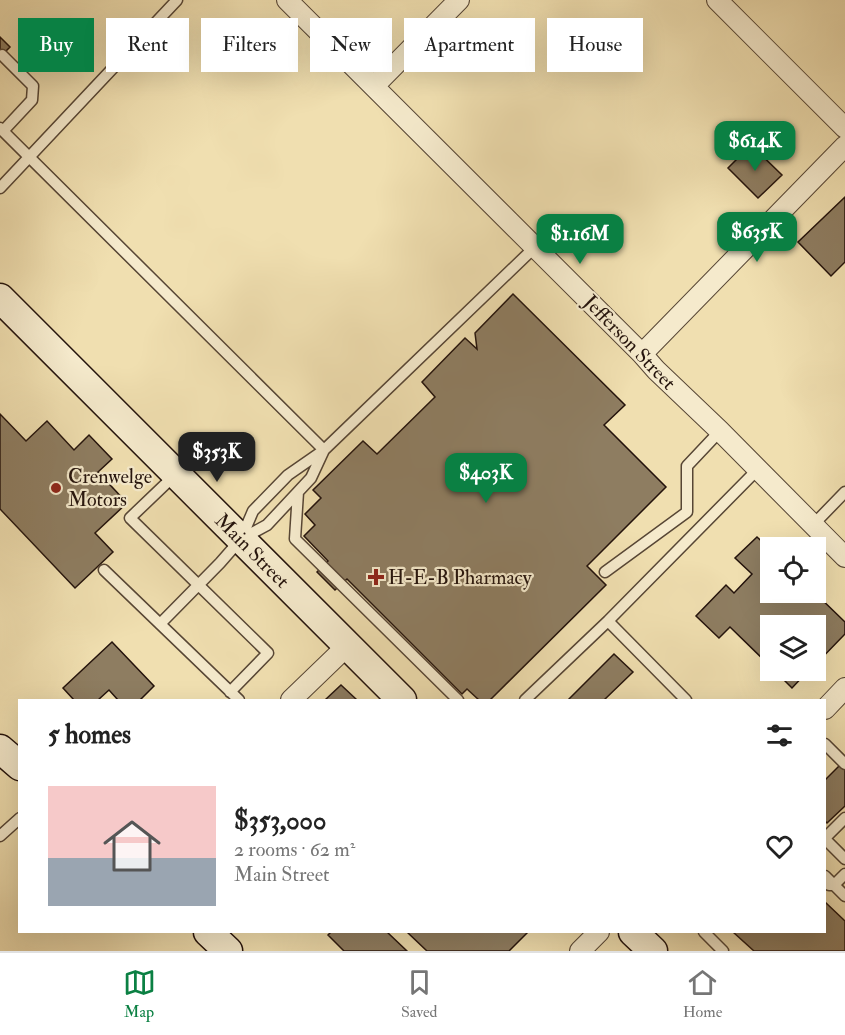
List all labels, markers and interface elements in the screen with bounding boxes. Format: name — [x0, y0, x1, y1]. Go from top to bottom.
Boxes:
chip: Buy — [18, 18, 94, 72]
chip: Rent — [106, 18, 189, 72]
chip: Filters — [201, 18, 298, 72]
chip: New — [310, 18, 392, 72]
chip: Apartment — [404, 18, 535, 72]
chip: House — [547, 18, 643, 72]
pin: $614K — [713, 121, 797, 172]
text: $614K — [728, 128, 782, 153]
pin: $635K — [715, 212, 799, 263]
pin: $1.16M — [531, 214, 629, 265]
text: $635K — [731, 219, 783, 244]
text: $1.16M — [551, 221, 609, 246]
street label: Jefferson Street — [577, 289, 682, 395]
pin: $353K — [175, 432, 259, 483]
text: $353K — [192, 439, 242, 464]
pin: $403K — [444, 453, 528, 504]
text: $403K — [459, 460, 513, 485]
place label: Crenwelge Motors — [68, 464, 152, 512]
marker: Crenwelge Motors — [49, 481, 63, 495]
street label: Main Street — [209, 508, 295, 594]
map controls — [760, 537, 826, 681]
button: locate — [760, 537, 826, 603]
place label: H-E-B Pharmacy — [388, 565, 533, 590]
marker: H-E-B Pharmacy — [369, 570, 383, 584]
button: layers — [760, 615, 826, 681]
text: 5 homes — [48, 719, 131, 751]
icon: filters — [763, 719, 796, 752]
text: $353,000 — [234, 805, 326, 837]
icon: home — [96, 810, 168, 882]
icon: heart — [763, 830, 796, 863]
text: 2 rooms · 62 m² — [234, 837, 355, 862]
text: Main Street — [234, 862, 330, 887]
tab: Map — [123, 966, 156, 1022]
tab: Saved — [401, 966, 437, 1022]
tab: Home — [683, 966, 722, 1022]

